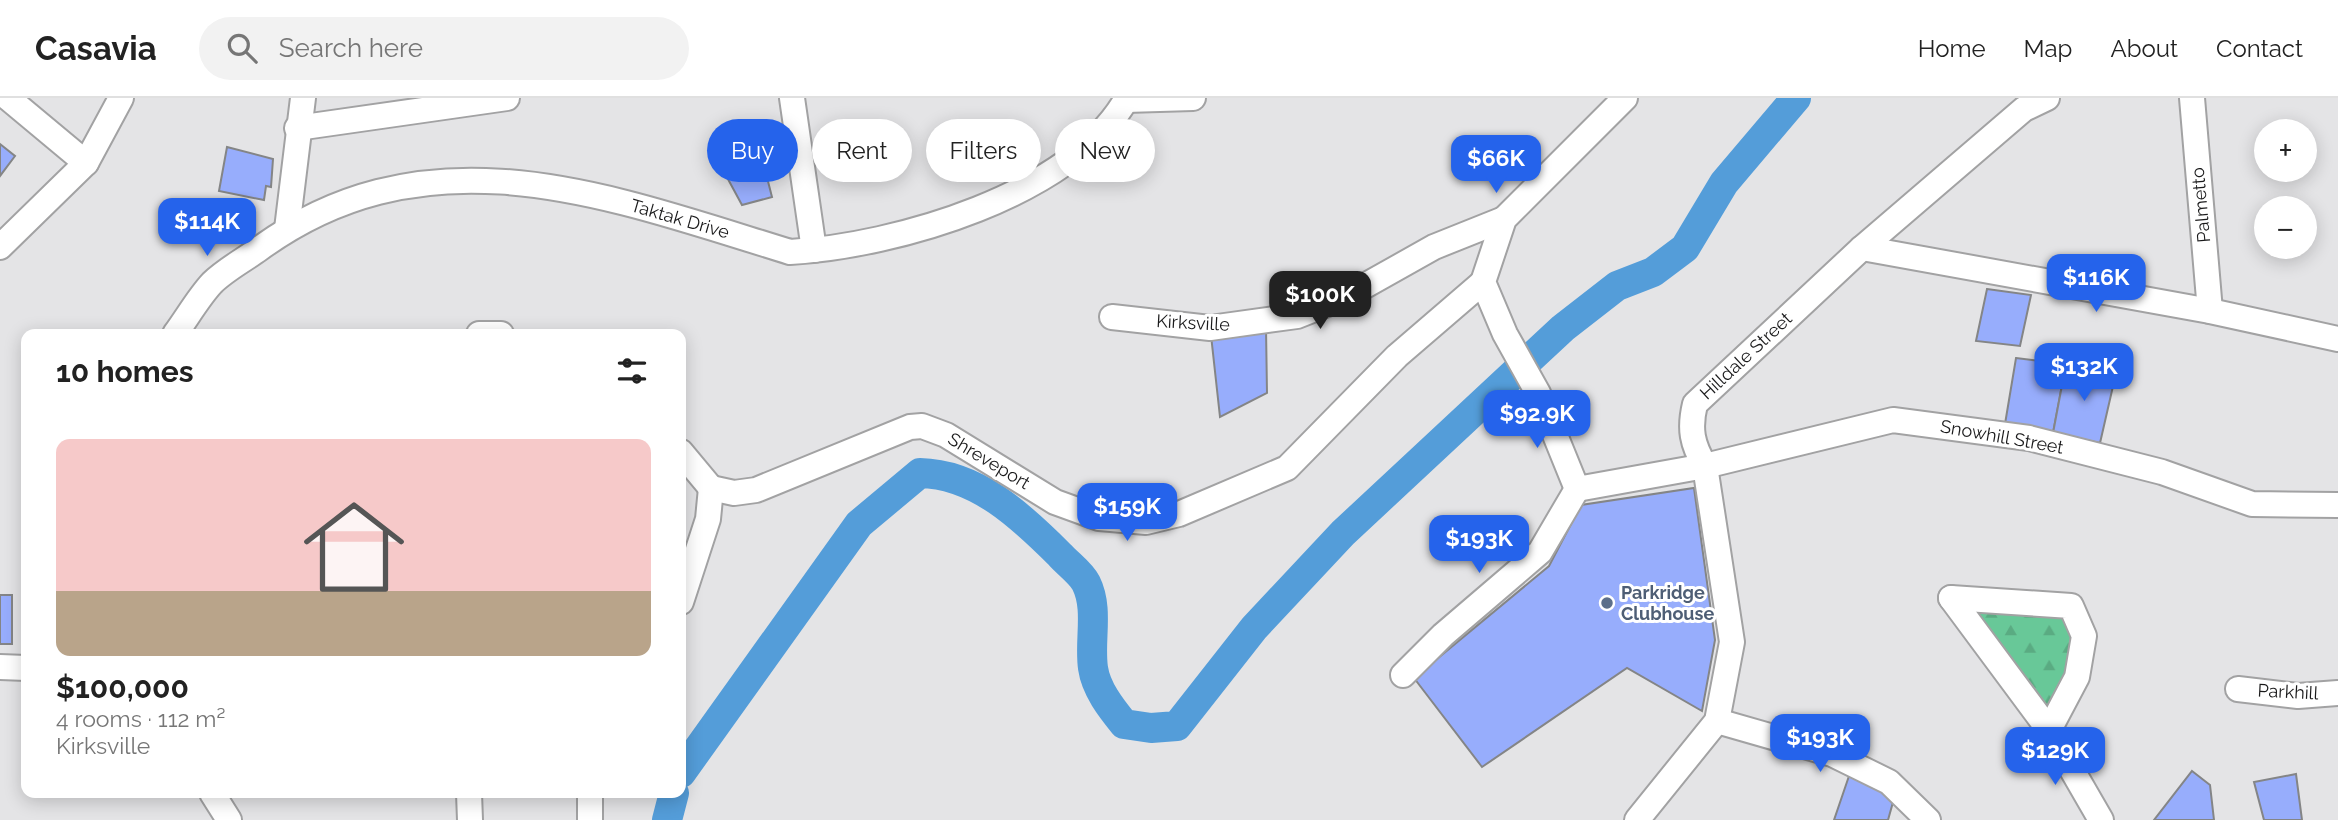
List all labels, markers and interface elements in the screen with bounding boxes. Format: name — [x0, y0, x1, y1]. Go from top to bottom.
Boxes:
search box — [199, 17, 689, 80]
text: Casavia — [35, 29, 157, 68]
icon: search — [223, 29, 261, 67]
text: Search here — [279, 33, 423, 63]
text: Home — [1918, 34, 1986, 63]
text: Map — [2024, 34, 2072, 63]
text: About — [2110, 34, 2178, 63]
text: Contact — [2216, 34, 2303, 63]
chip: Buy — [707, 119, 798, 182]
chip: Rent — [812, 119, 912, 182]
chip: Filters — [926, 119, 1041, 182]
chip: New — [1055, 119, 1155, 182]
map controls — [2254, 119, 2317, 259]
button: + — [2254, 119, 2317, 182]
pin: $66K — [1455, 136, 1537, 195]
text: $66K — [1467, 144, 1525, 171]
street label: Palmetto — [2187, 166, 2214, 244]
street label: Taktak Drive — [629, 194, 732, 243]
button: − — [2254, 196, 2317, 259]
pin: $114K — [158, 198, 256, 258]
text: $114K — [174, 207, 240, 234]
pin: $116K — [2047, 254, 2145, 314]
text: $116K — [2063, 263, 2129, 290]
pin: $100K — [1271, 272, 1369, 331]
text: $100K — [1285, 280, 1355, 307]
street label: Hilldale Street — [1695, 308, 1796, 404]
street label: Kirksville — [1156, 310, 1231, 335]
pin: $132K — [2035, 344, 2133, 403]
icon: filters — [613, 352, 651, 390]
text: $132K — [2050, 352, 2118, 379]
text: 10 homes — [56, 354, 193, 389]
pin: $92.9K — [1480, 390, 1594, 450]
text: $92.9K — [1499, 399, 1575, 426]
street label: Snowhill Street — [1939, 415, 2065, 458]
street label: Shreveport — [945, 428, 1034, 493]
icon: home — [291, 484, 417, 610]
pin: $159K — [1078, 484, 1176, 543]
text: $159K — [1093, 492, 1161, 519]
pin: $193K — [1430, 516, 1528, 575]
text: $193K — [1445, 524, 1513, 551]
place label: Parkridge Clubhouse — [1621, 582, 1714, 624]
marker: Parkridge Clubhouse — [1599, 595, 1615, 611]
text: $100,000 — [56, 670, 189, 705]
street label: Parkhill — [2257, 679, 2319, 704]
text: 4 rooms · 112 m² — [56, 705, 225, 732]
pin: $193K — [1771, 714, 1869, 774]
text: $193K — [1786, 723, 1854, 750]
pin: $129K — [2006, 728, 2104, 787]
text: Kirksville — [56, 732, 150, 759]
text: $129K — [2021, 736, 2089, 763]

